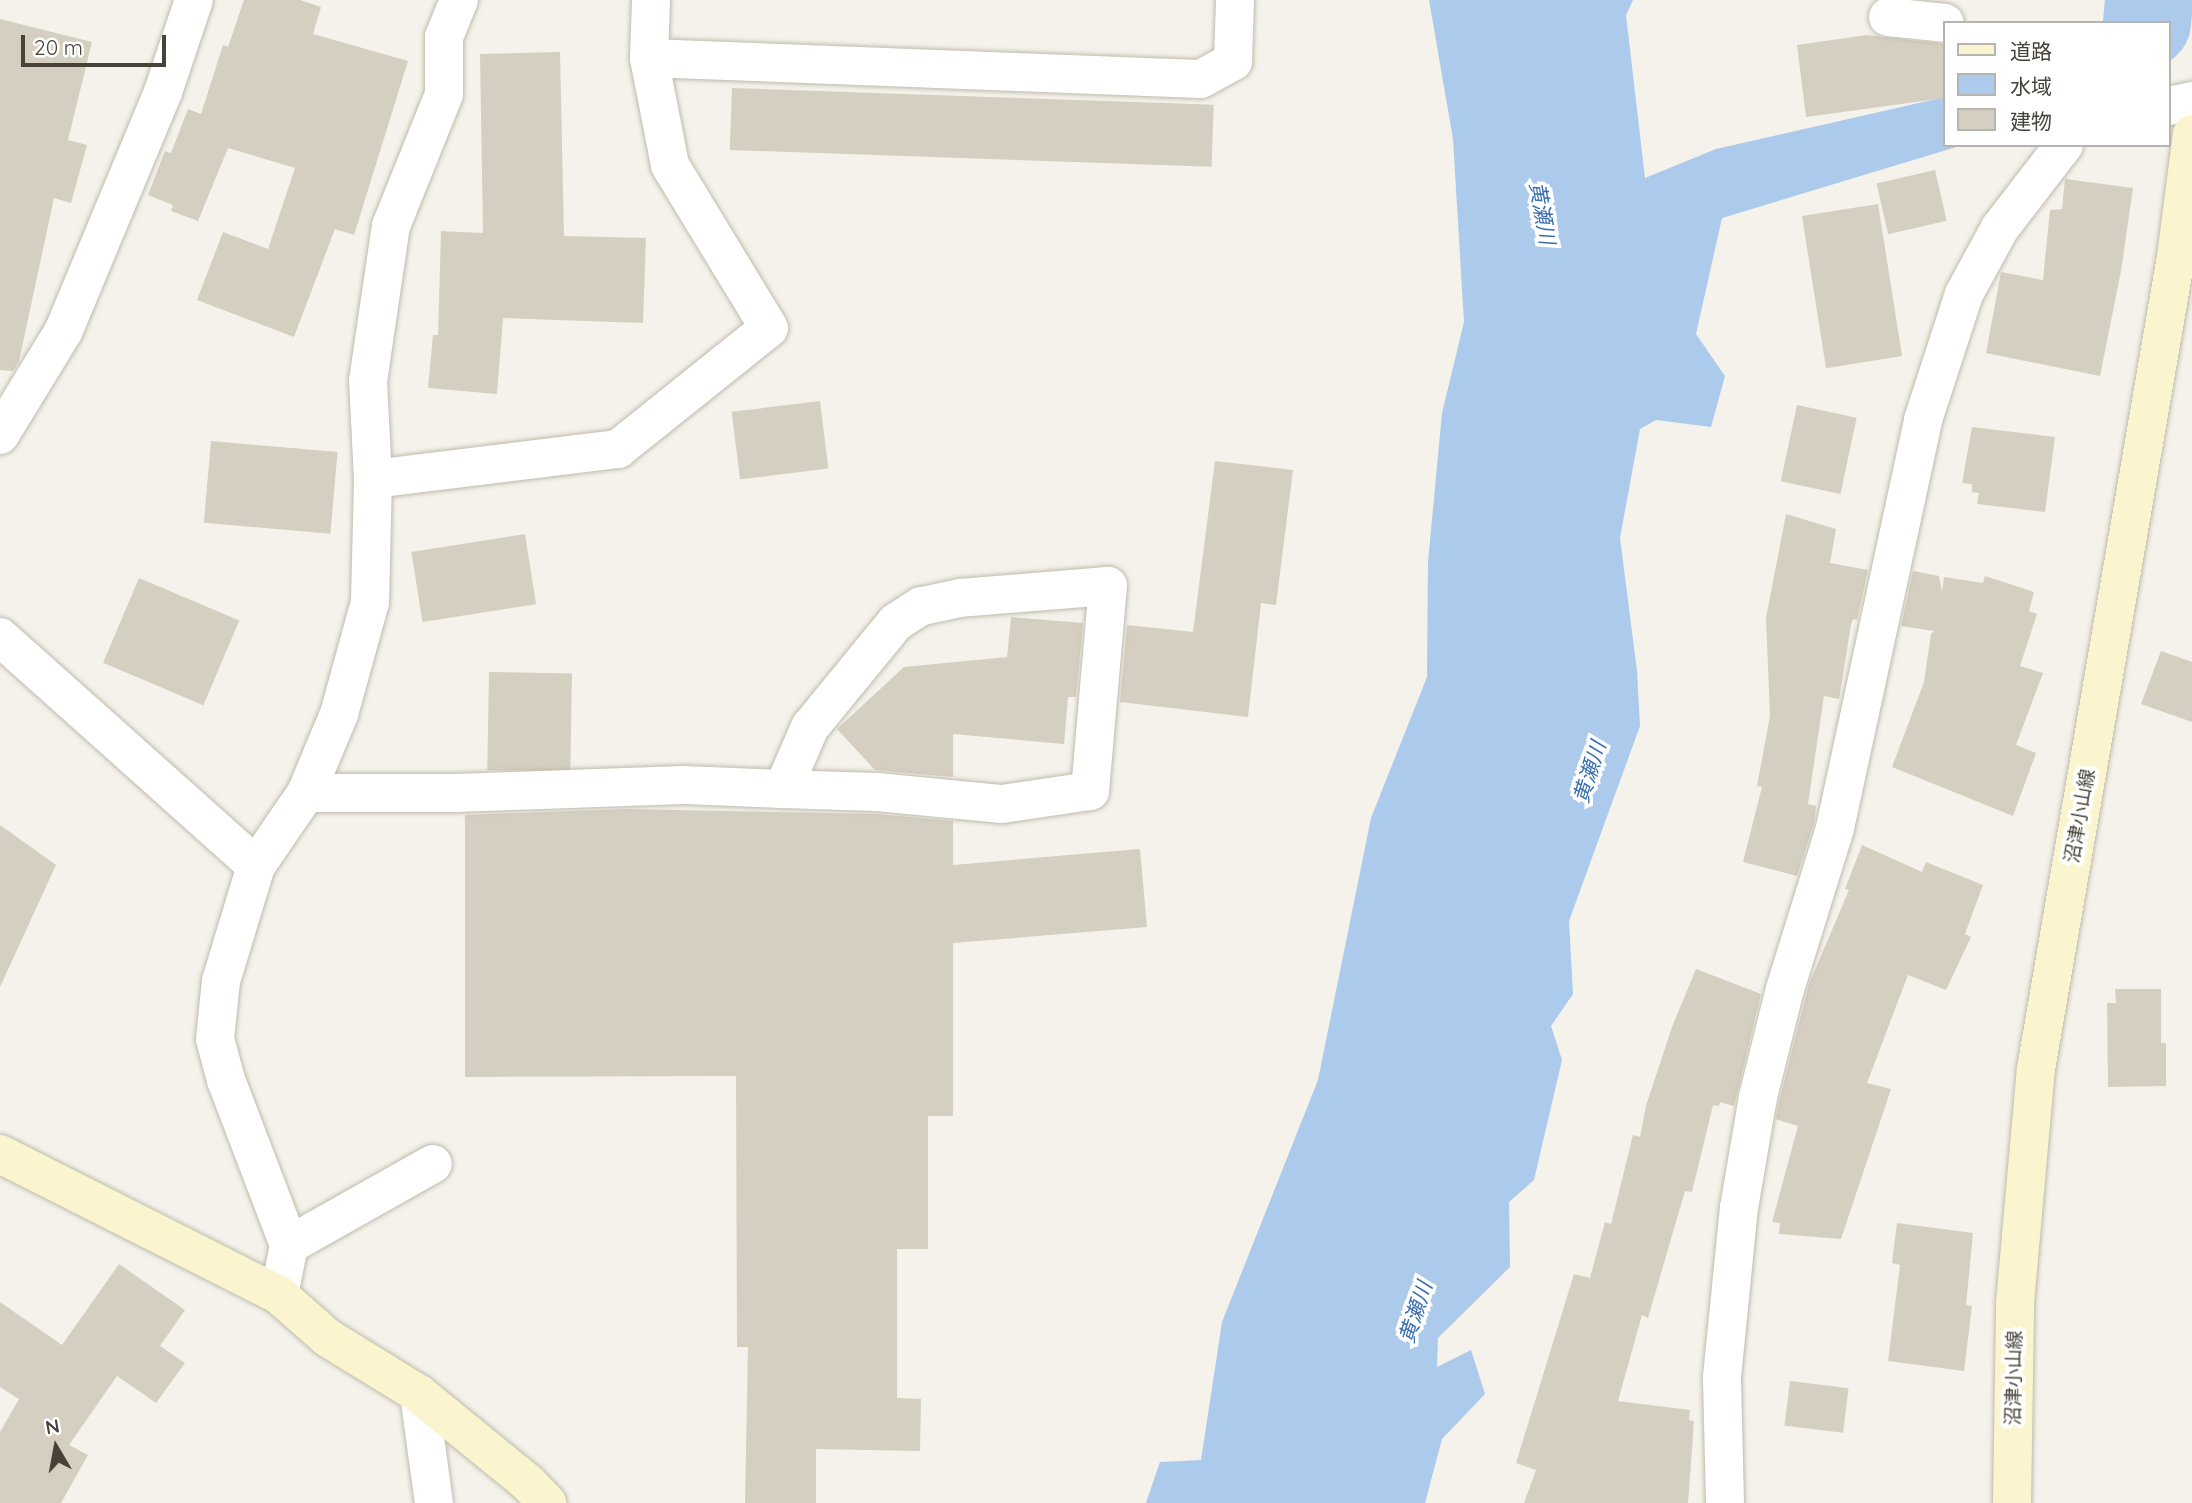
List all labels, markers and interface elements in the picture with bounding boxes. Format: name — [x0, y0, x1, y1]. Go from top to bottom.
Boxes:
scale bar — [24, 21, 170, 65]
legend — [1944, 21, 2171, 147]
text: 20 m — [34, 34, 83, 60]
text: 道路 — [2010, 38, 2052, 64]
text: 水域 — [2010, 73, 2052, 99]
text: 建物 — [2010, 108, 2052, 134]
water label: 黄瀬川 — [1525, 180, 1561, 246]
water label: 黄瀬川 — [1568, 738, 1610, 806]
street label: 沼津小山線 — [2061, 767, 2099, 865]
water label: 黄瀬川 — [1393, 1278, 1437, 1346]
street label: 沼津小山線 — [2002, 1330, 2026, 1426]
north arrow — [21, 1412, 91, 1482]
text: N — [43, 1413, 61, 1439]

